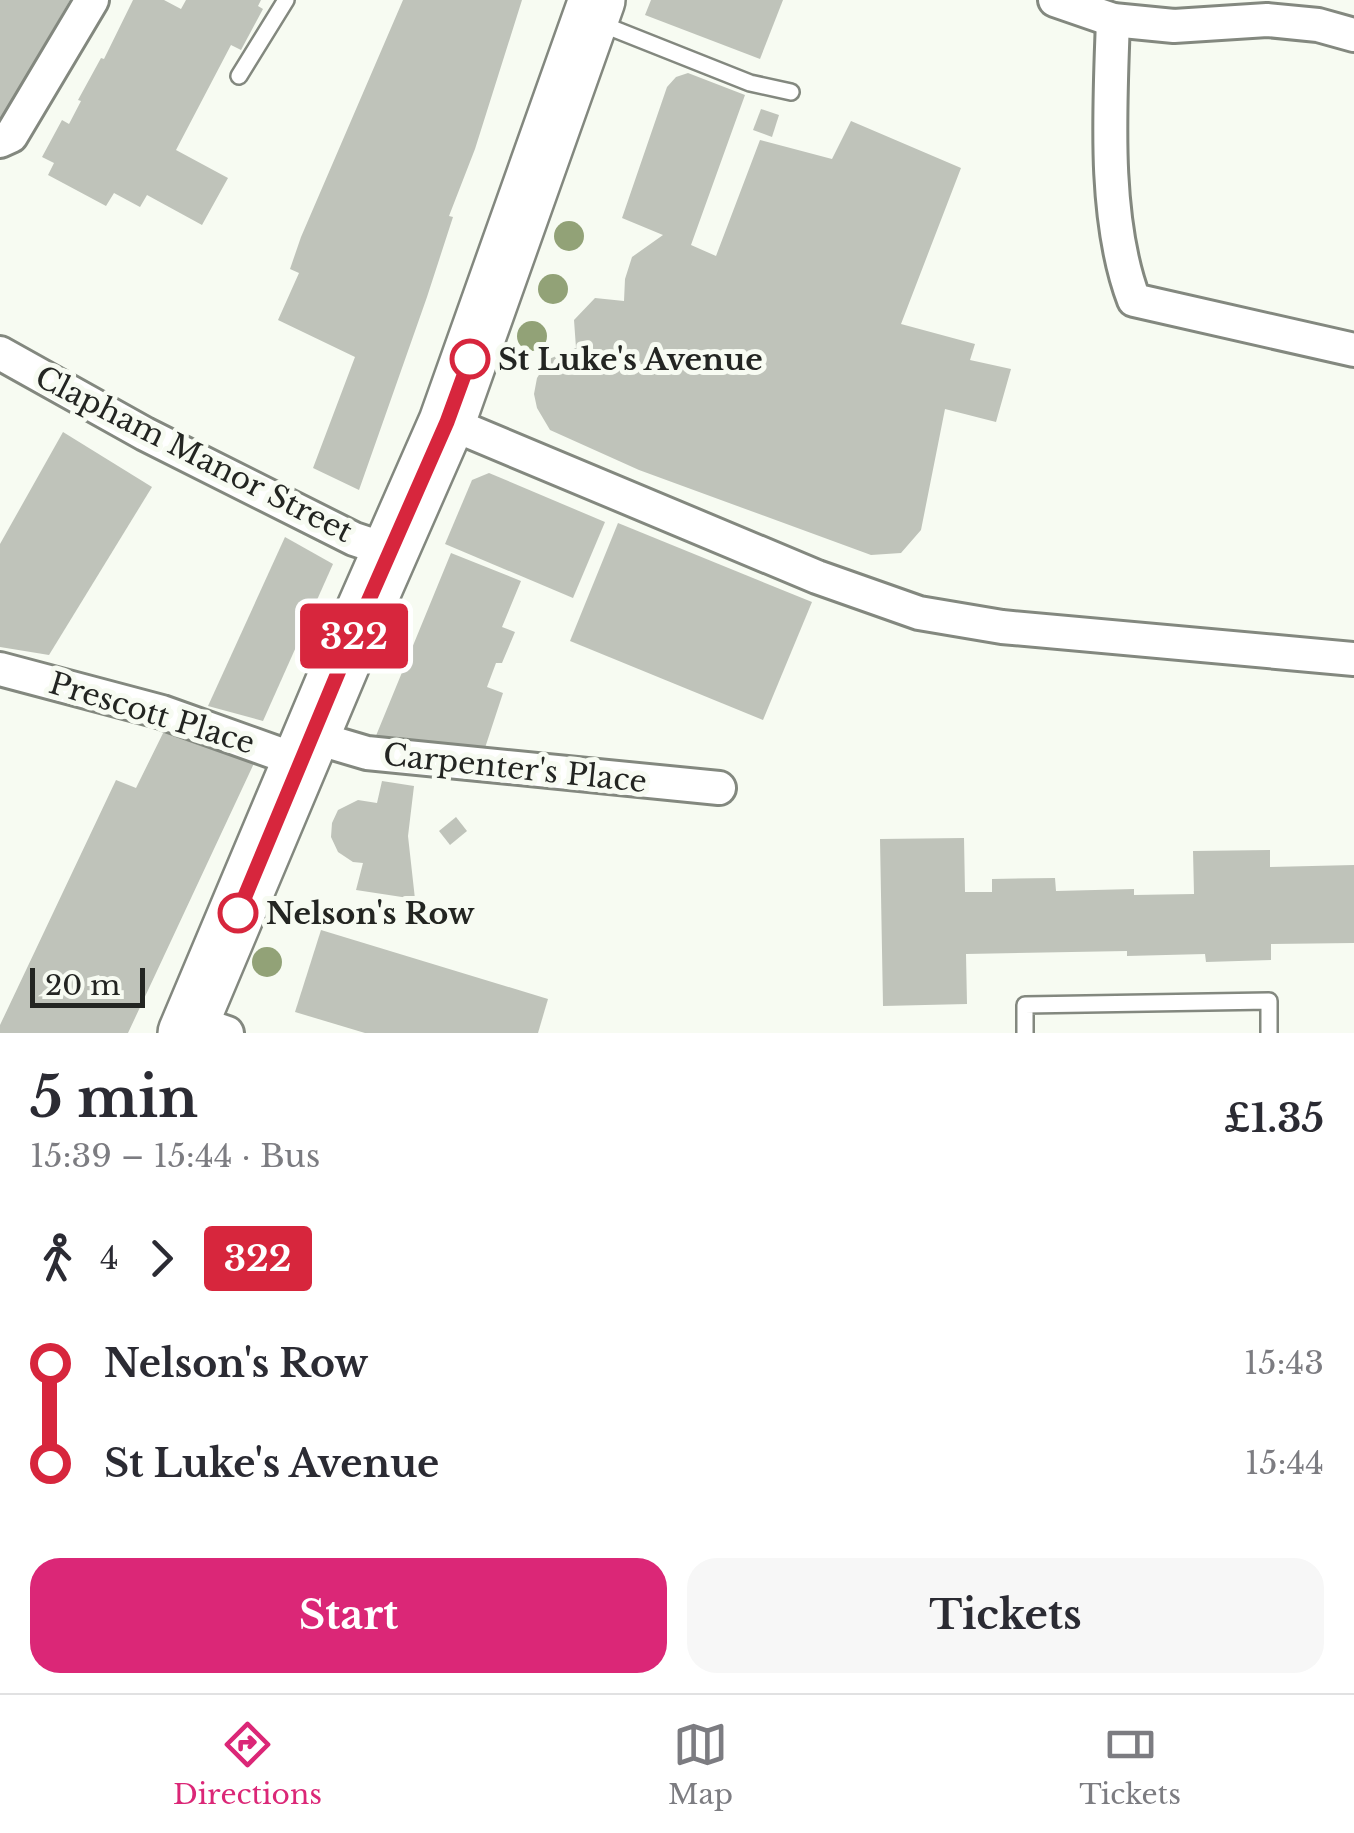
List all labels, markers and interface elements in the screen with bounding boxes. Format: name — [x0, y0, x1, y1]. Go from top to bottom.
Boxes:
marker: St Luke's Avenue — [451, 340, 489, 378]
place label: St Luke's Avenue — [498, 341, 763, 378]
street label: Clapham Manor Street — [29, 358, 359, 550]
line badge: 322 — [296, 604, 412, 668]
text: 322 — [320, 615, 388, 658]
street label: Prescott Place — [45, 664, 259, 762]
street label: Carpenter's Place — [381, 736, 649, 800]
marker: Nelson's Row — [219, 894, 257, 932]
place label: Nelson's Row — [266, 895, 475, 932]
scale bar — [30, 963, 145, 1008]
text: 20 m — [45, 968, 120, 1003]
text: 5 min — [30, 1064, 198, 1132]
text: £1.35 — [1224, 1095, 1324, 1142]
text: 15:39 – 15:44 · Bus — [30, 1136, 320, 1176]
icon: walk — [30, 1231, 85, 1286]
icon: forward — [134, 1231, 189, 1286]
text: 322 — [224, 1237, 292, 1280]
text: 4 — [100, 1238, 119, 1278]
text: Nelson's Row — [104, 1340, 368, 1387]
text: 15:43 — [1244, 1343, 1324, 1383]
text: St Luke's Avenue — [104, 1440, 439, 1487]
text: 15:44 — [1245, 1443, 1324, 1483]
button: Start — [30, 1558, 667, 1673]
button: Tickets — [687, 1558, 1324, 1673]
tab: Directions — [173, 1717, 322, 1812]
tab: Map — [668, 1717, 733, 1812]
tab: Tickets — [1079, 1717, 1181, 1812]

